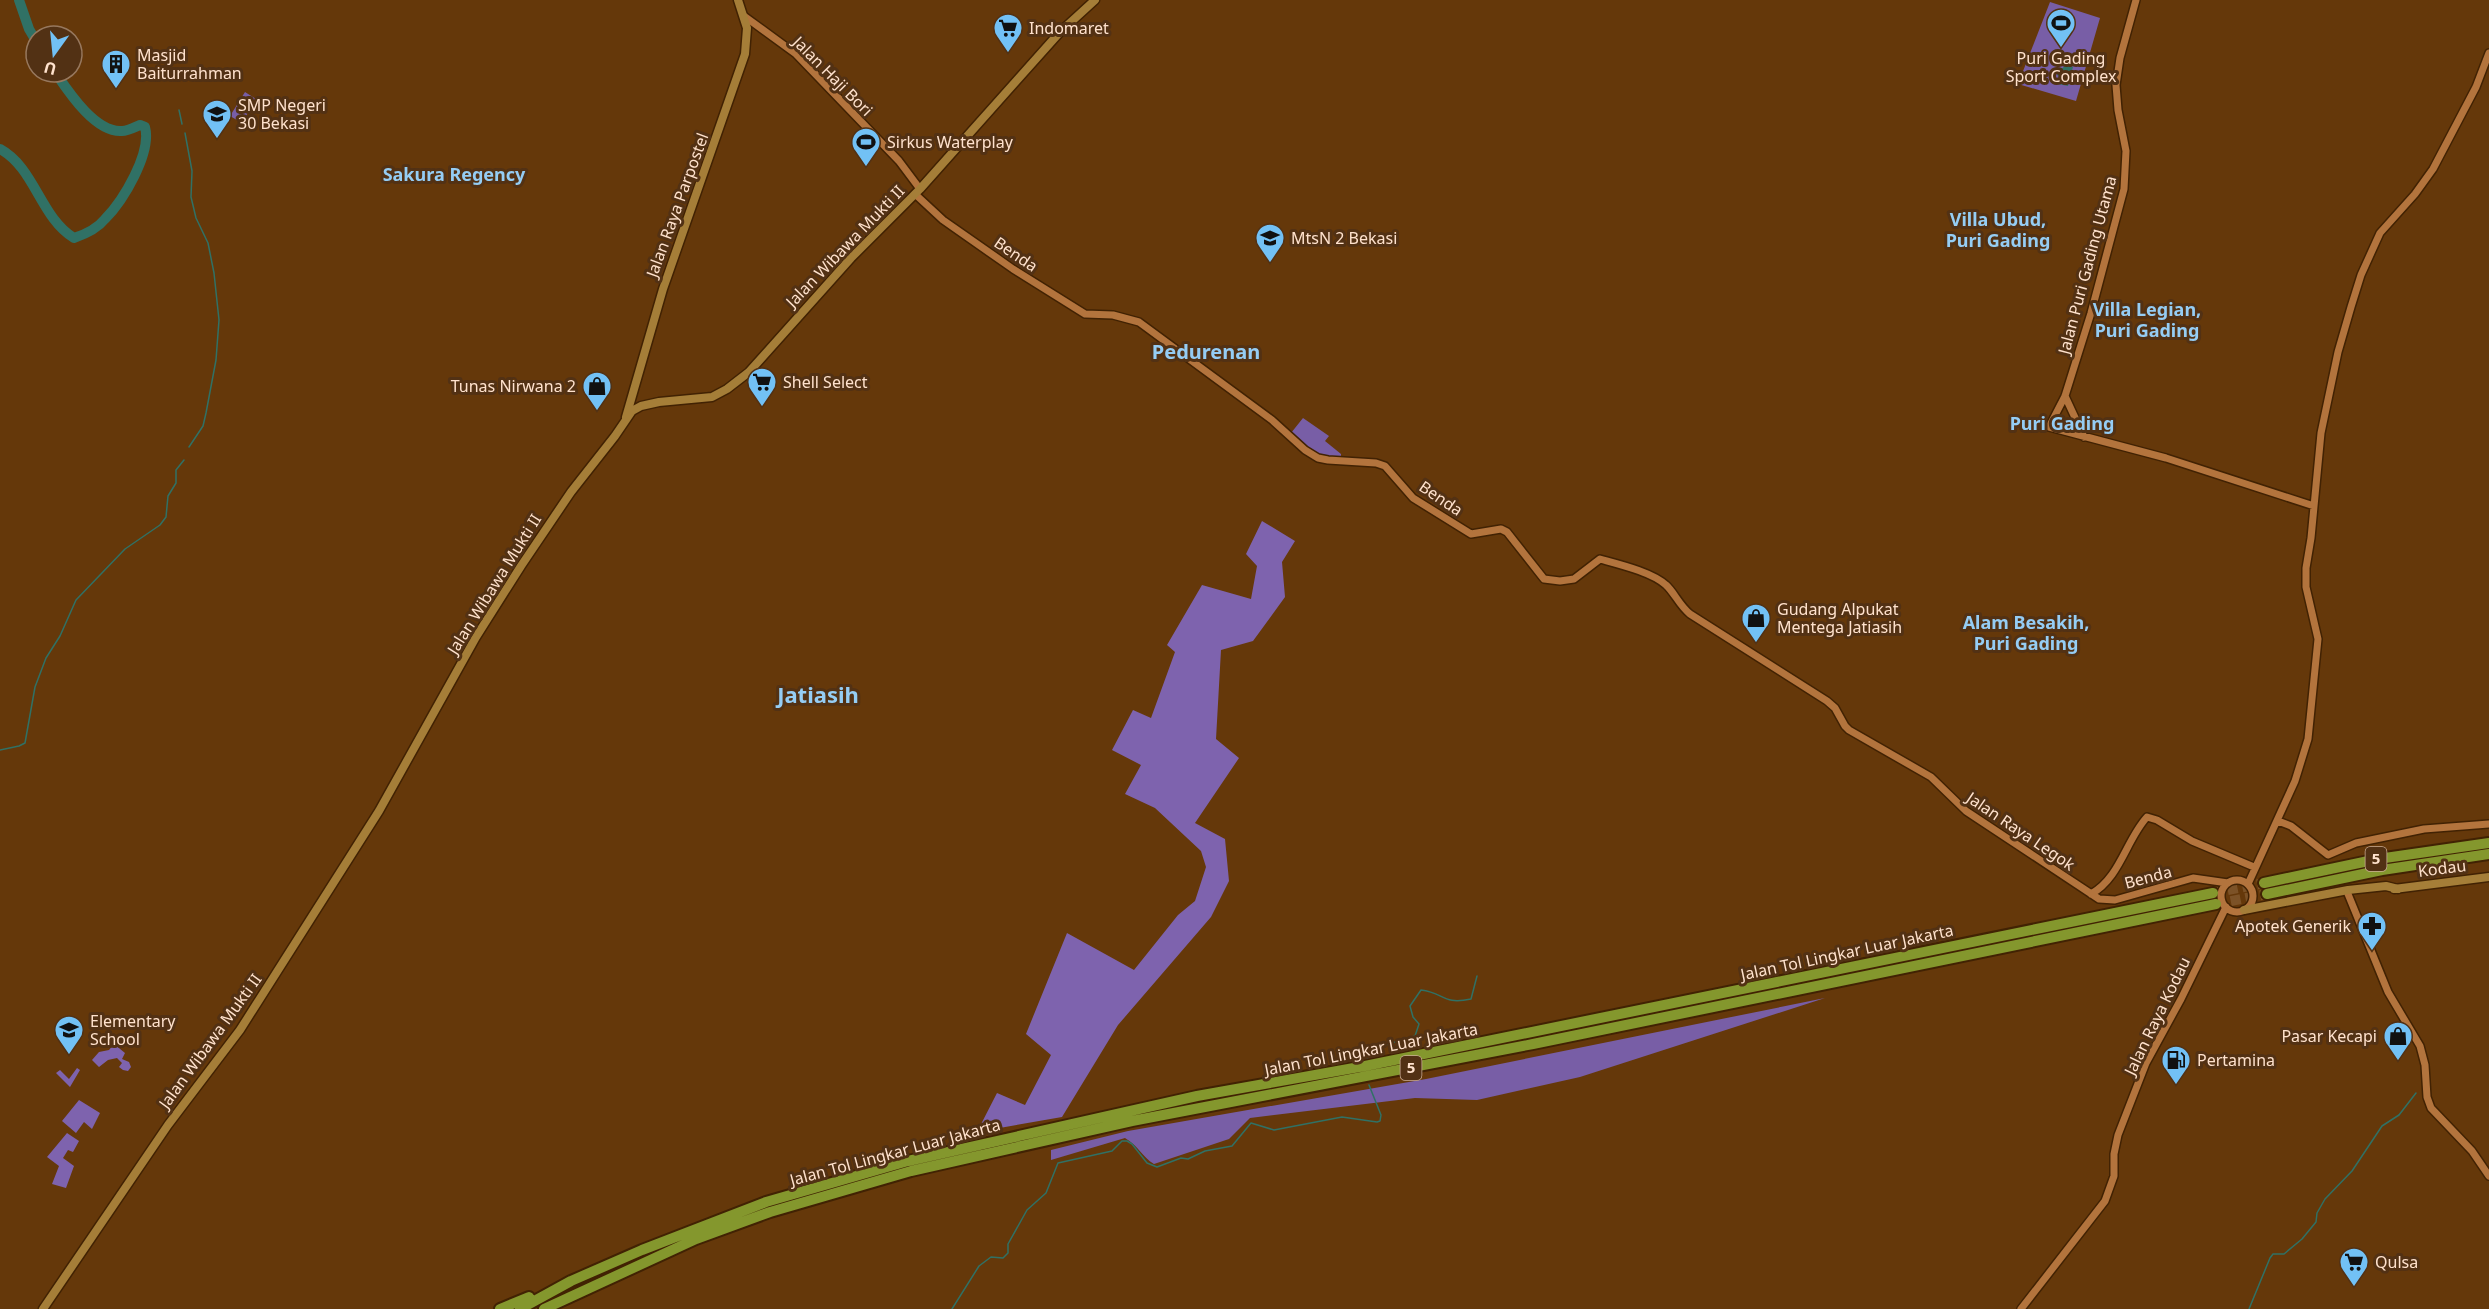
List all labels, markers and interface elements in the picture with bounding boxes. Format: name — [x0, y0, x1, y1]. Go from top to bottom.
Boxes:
sports icon: Puri Gading Sport Complex — [2045, 7, 2077, 49]
supermarket icon: Indomaret — [992, 12, 1024, 54]
place label: Indomaret — [1029, 17, 1109, 39]
north arrow — [24, 24, 84, 84]
street label: Jalan Haji Bori — [787, 30, 878, 121]
place label: Masjid Baiturrahman — [137, 44, 242, 84]
place label: Puri Gading Sport Complex — [2006, 47, 2117, 87]
building icon: Masjid Baiturrahman — [100, 48, 132, 90]
text: U — [41, 56, 59, 81]
place label: SMP Negeri 30 Bekasi — [238, 94, 326, 134]
school or university icon: SMP Negeri 30 Bekasi — [201, 98, 233, 140]
sports icon: Sirkus Waterplay — [850, 126, 882, 168]
street label: Jalan Raya Parpostel — [640, 130, 713, 282]
place label: Sirkus Waterplay — [887, 131, 1014, 153]
district label: Sakura Regency — [383, 162, 526, 186]
street label: Jalan Puri Gading Utama — [2052, 173, 2121, 359]
street label: Jalan Wibawa Mukti II — [779, 180, 909, 313]
district label: Villa Ubud, Puri Gading — [1946, 207, 2050, 252]
school or university icon: MtsN 2 Bekasi — [1254, 222, 1286, 264]
place label: MtsN 2 Bekasi — [1291, 227, 1397, 249]
street label: Benda — [990, 231, 1042, 277]
district label: Villa Legian, Puri Gading — [2093, 297, 2201, 342]
district label: Pedurenan — [1152, 338, 1260, 365]
supermarket icon: Shell Select — [746, 366, 778, 408]
shop icon: Tunas Nirwana 2 — [581, 370, 613, 412]
place label: Shell Select — [783, 371, 868, 393]
place label: Tunas Nirwana 2 — [451, 375, 576, 397]
district label: Puri Gading — [2010, 411, 2114, 435]
street label: Benda — [1415, 475, 1467, 521]
street label: Jalan Wibawa Mukti II — [441, 510, 546, 660]
place label: Gudang Alpukat Mentega Jatiasih — [1777, 598, 1902, 638]
shop icon: Gudang Alpukat Mentega Jatiasih — [1740, 602, 1772, 644]
district label: Alam Besakih, Puri Gading — [1963, 610, 2089, 655]
district label: Jatiasih — [775, 679, 859, 709]
street label: Jalan Raya Legok — [1961, 785, 2080, 876]
road number: 5 — [2366, 847, 2386, 871]
street label: Kodau — [2417, 854, 2467, 882]
street label: Benda — [2122, 860, 2174, 894]
pharmacy icon: Apotek Generik — [2356, 910, 2388, 952]
place label: Apotek Generik — [2235, 915, 2351, 937]
street label: Jalan Tol Lingkar Luar Jakarta — [1737, 919, 1955, 986]
street label: Jalan Raya Kodau — [2118, 953, 2195, 1081]
street label: Jalan Wibawa Mukti II — [152, 969, 266, 1115]
place label: Elementary School — [90, 1010, 176, 1050]
school or university icon: Elementary School — [53, 1014, 85, 1056]
street label: Jalan Tol Lingkar Luar Jakarta — [1260, 1017, 1480, 1081]
shop icon: Pasar Kecapi — [2382, 1020, 2414, 1062]
place label: Pasar Kecapi — [2281, 1025, 2377, 1047]
fuel station icon: Pertamina — [2160, 1044, 2192, 1086]
place label: Pertamina — [2197, 1049, 2275, 1071]
road number: 5 — [1400, 1056, 1422, 1080]
street label: Jalan Tol Lingkar Luar Jakarta — [785, 1113, 1003, 1191]
supermarket icon: Qulsa — [2338, 1246, 2370, 1288]
place label: Qulsa — [2375, 1251, 2418, 1273]

